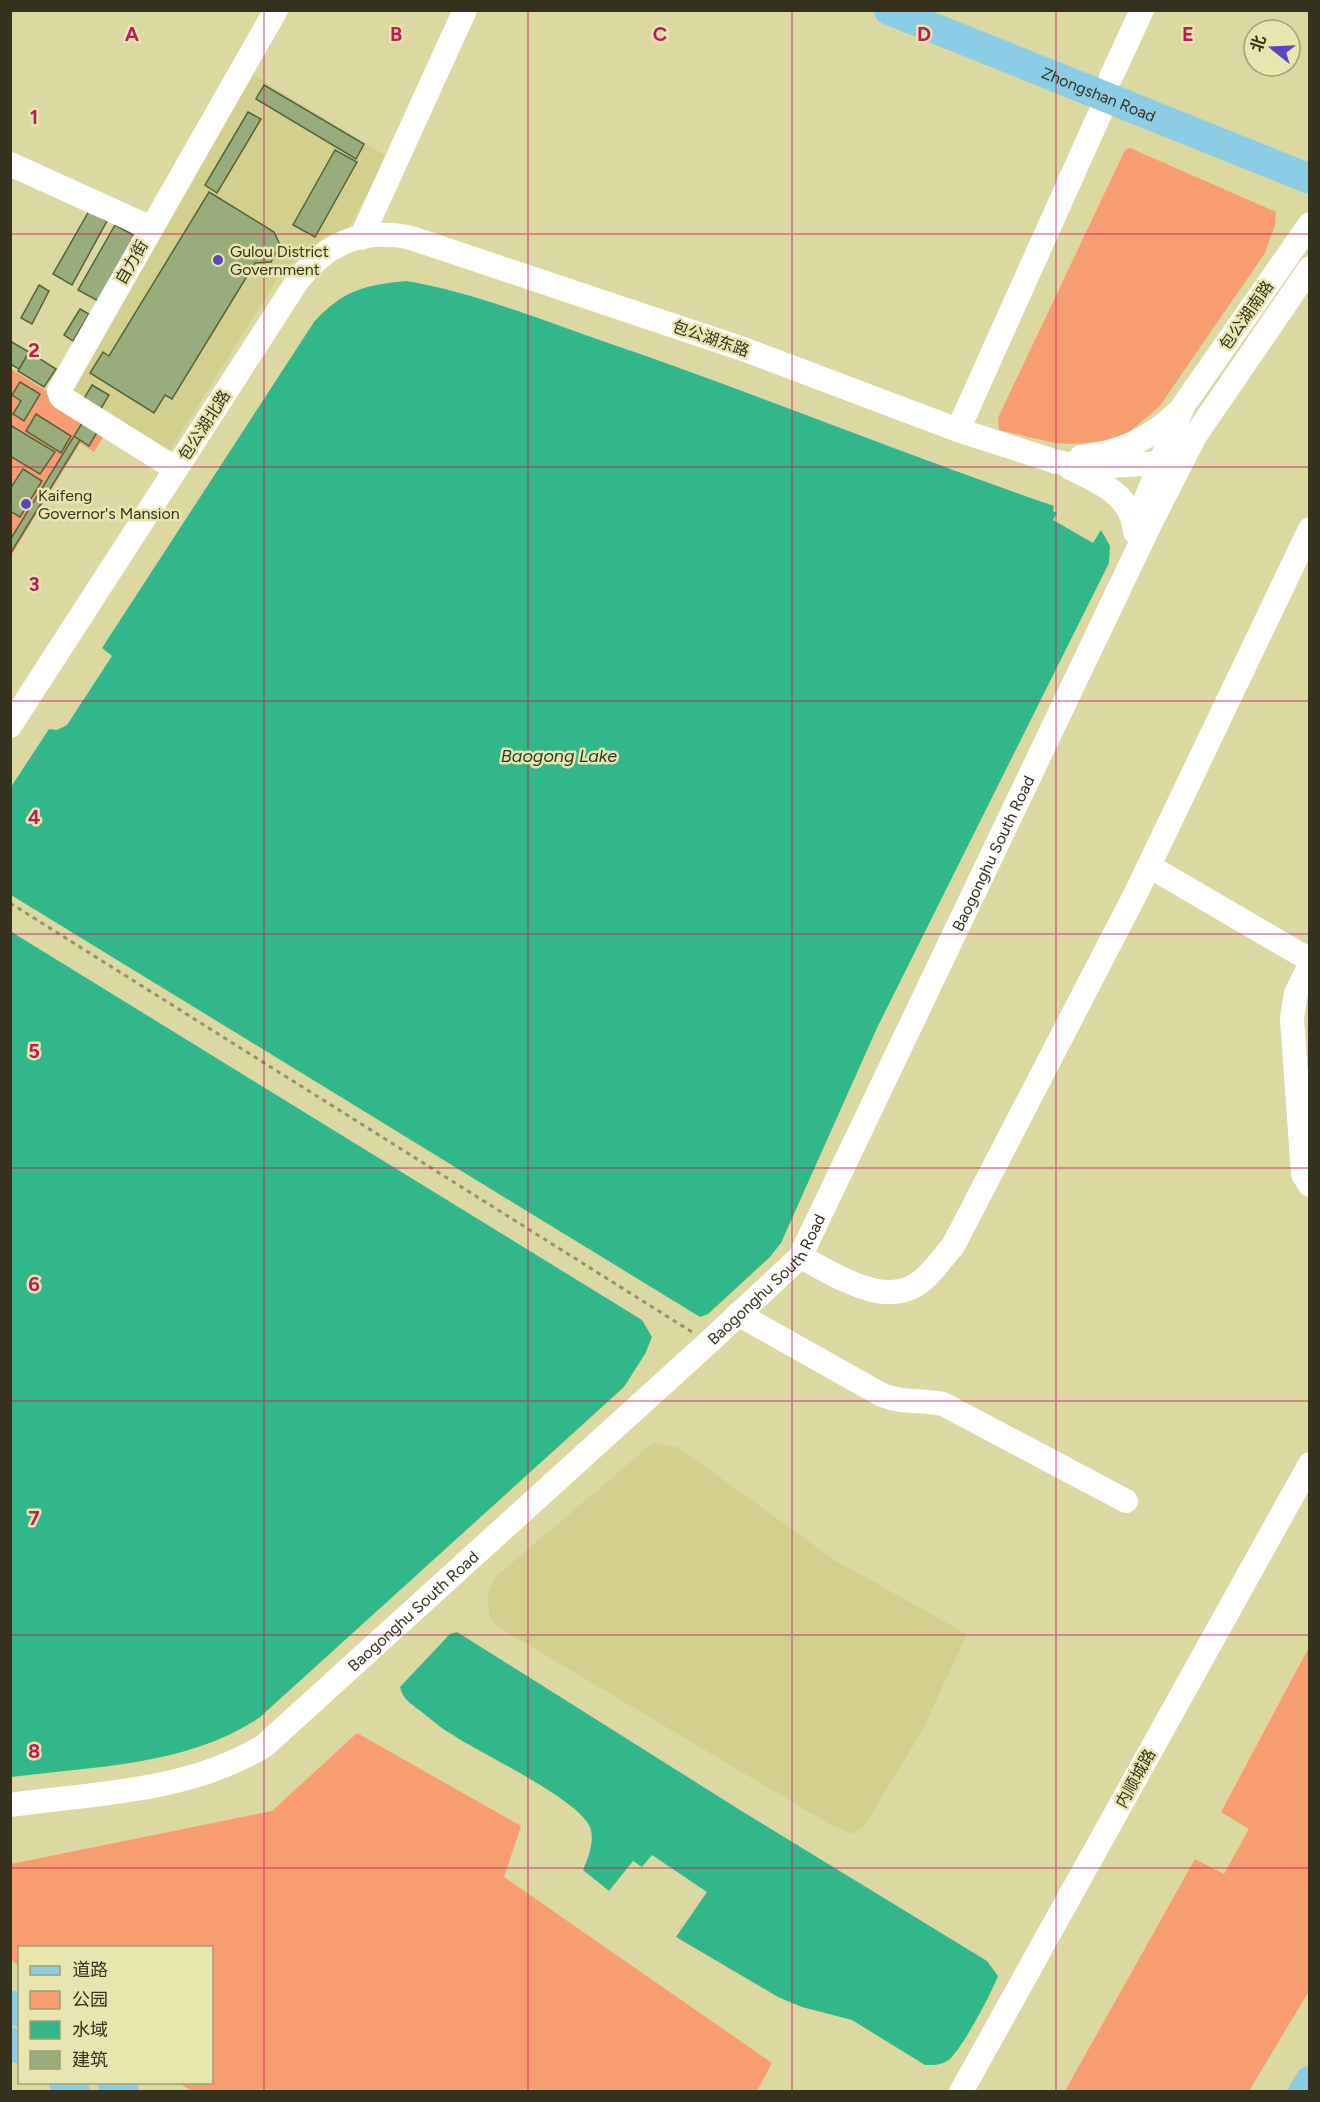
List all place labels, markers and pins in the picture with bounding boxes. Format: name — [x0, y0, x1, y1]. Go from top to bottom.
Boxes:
place label: Gulou District Government — [230, 242, 329, 279]
marker: Gulou District Government — [211, 253, 225, 267]
place label: Kaifeng Governor's Mansion — [38, 486, 180, 523]
marker: Kaifeng Governor's Mansion — [19, 497, 33, 511]

